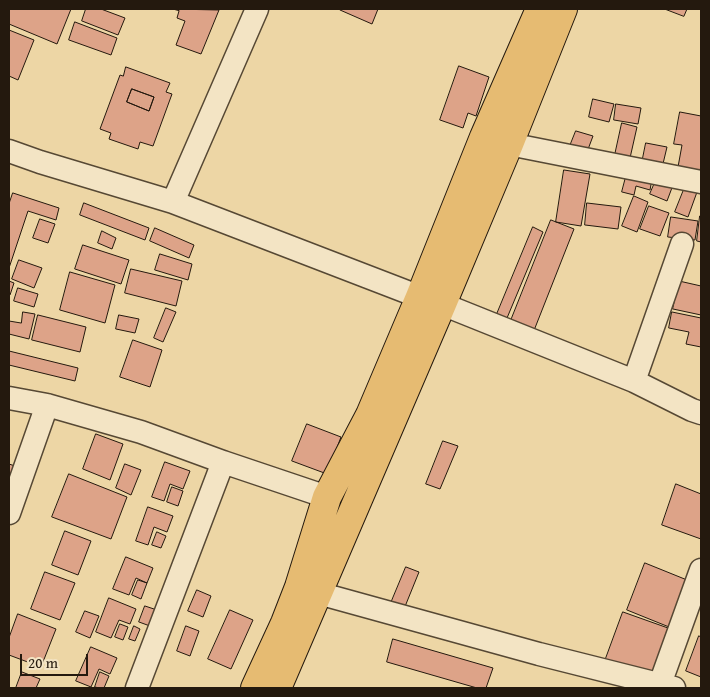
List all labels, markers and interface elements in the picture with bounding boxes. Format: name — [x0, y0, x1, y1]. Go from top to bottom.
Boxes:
scale bar — [22, 644, 90, 676]
text: 20 m — [28, 652, 58, 673]

